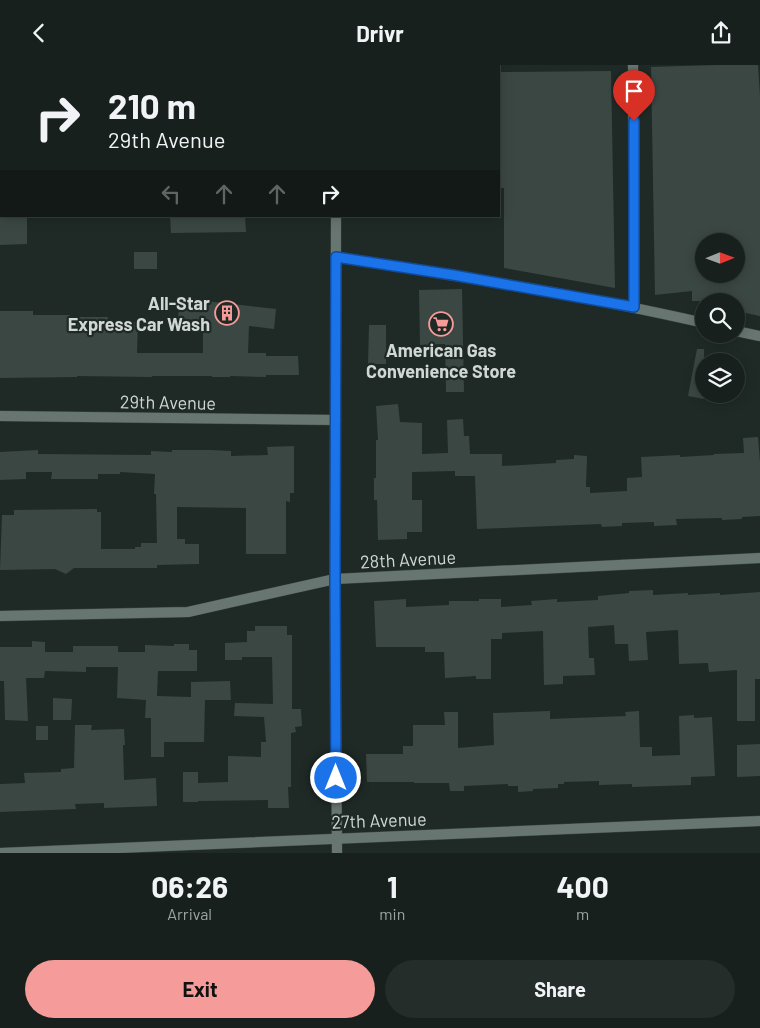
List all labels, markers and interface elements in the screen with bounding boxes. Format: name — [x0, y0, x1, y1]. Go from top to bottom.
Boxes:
icon: back — [25, 19, 53, 47]
icon: share — [707, 19, 735, 47]
text: Drivr — [356, 20, 404, 46]
pin — [613, 70, 655, 121]
icon: arrive — [620, 77, 648, 105]
text: 210 m — [108, 84, 196, 126]
icon: right — [25, 85, 90, 150]
text: 29th Avenue — [108, 126, 225, 152]
icon: left — [157, 180, 185, 208]
icon: ahead — [210, 180, 238, 208]
icon: ahead — [263, 180, 291, 208]
icon: right — [316, 180, 344, 208]
north arrow — [695, 233, 745, 283]
map controls — [695, 233, 745, 403]
place label: All-Star Express Car Wash — [68, 292, 210, 335]
button: search — [695, 293, 745, 343]
building icon: All-Star Express Car Wash — [214, 300, 240, 326]
supermarket icon: American Gas Convenience Store — [428, 311, 454, 337]
place label: American Gas Convenience Store — [366, 339, 516, 382]
button: layers — [695, 353, 745, 403]
street label: 29th Avenue — [120, 390, 216, 414]
street label: 28th Avenue — [359, 546, 457, 572]
position arrow — [309, 751, 361, 803]
street label: 27th Avenue — [331, 807, 427, 833]
text: 06:26 — [151, 868, 228, 904]
text: 1 — [387, 868, 398, 904]
text: 400 — [556, 868, 609, 904]
text: Arrival — [167, 904, 212, 923]
text: min — [379, 904, 405, 923]
text: m — [576, 904, 589, 923]
button: Exit — [25, 960, 375, 1018]
button: Share — [385, 960, 735, 1018]

